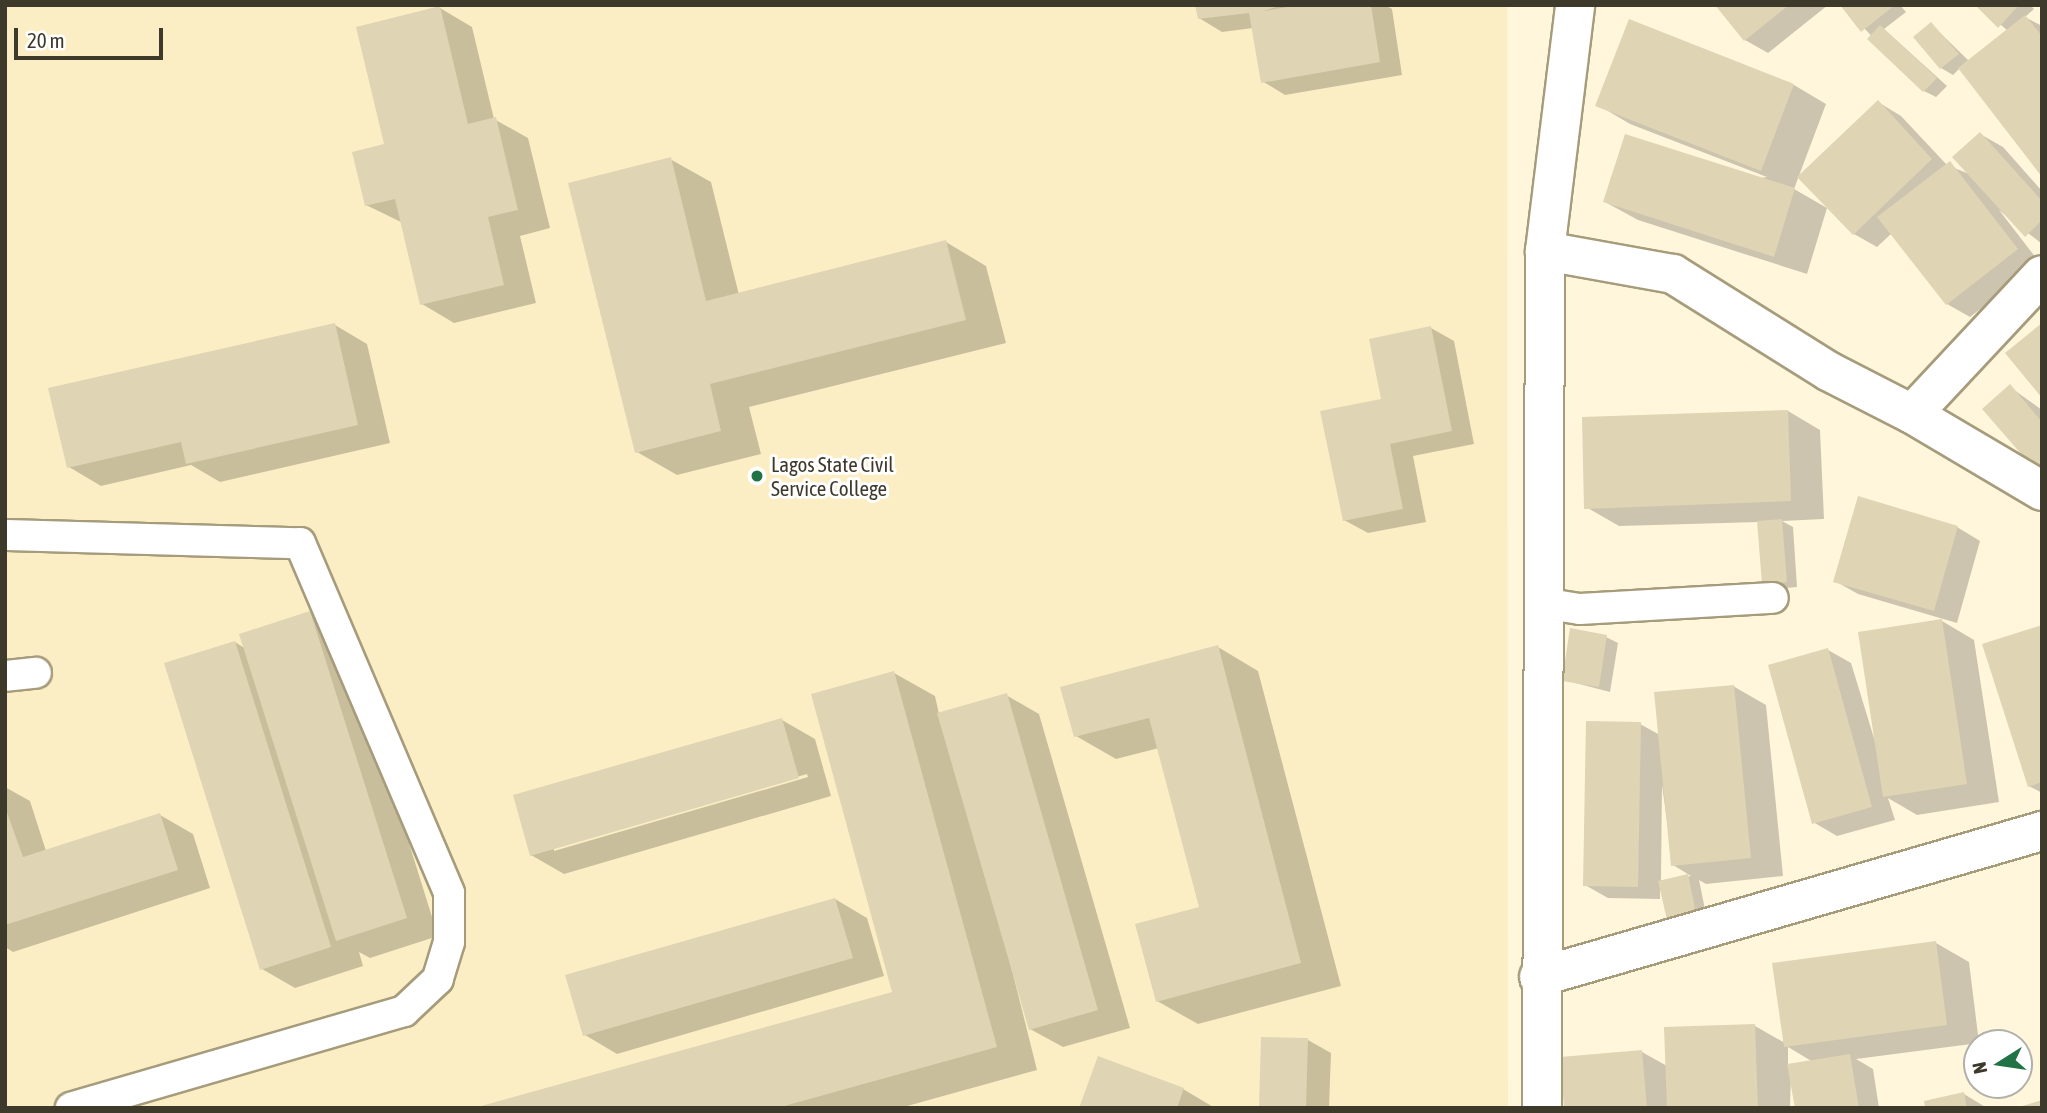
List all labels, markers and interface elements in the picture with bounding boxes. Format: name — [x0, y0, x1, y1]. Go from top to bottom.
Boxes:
scale bar — [18, 14, 166, 58]
text: 20 m — [27, 28, 65, 52]
place label: Lagos State Civil Service College — [771, 451, 894, 501]
marker: Lagos State Civil Service College — [749, 468, 765, 484]
north arrow — [1963, 1029, 2033, 1099]
text: N — [1967, 1060, 1991, 1076]

